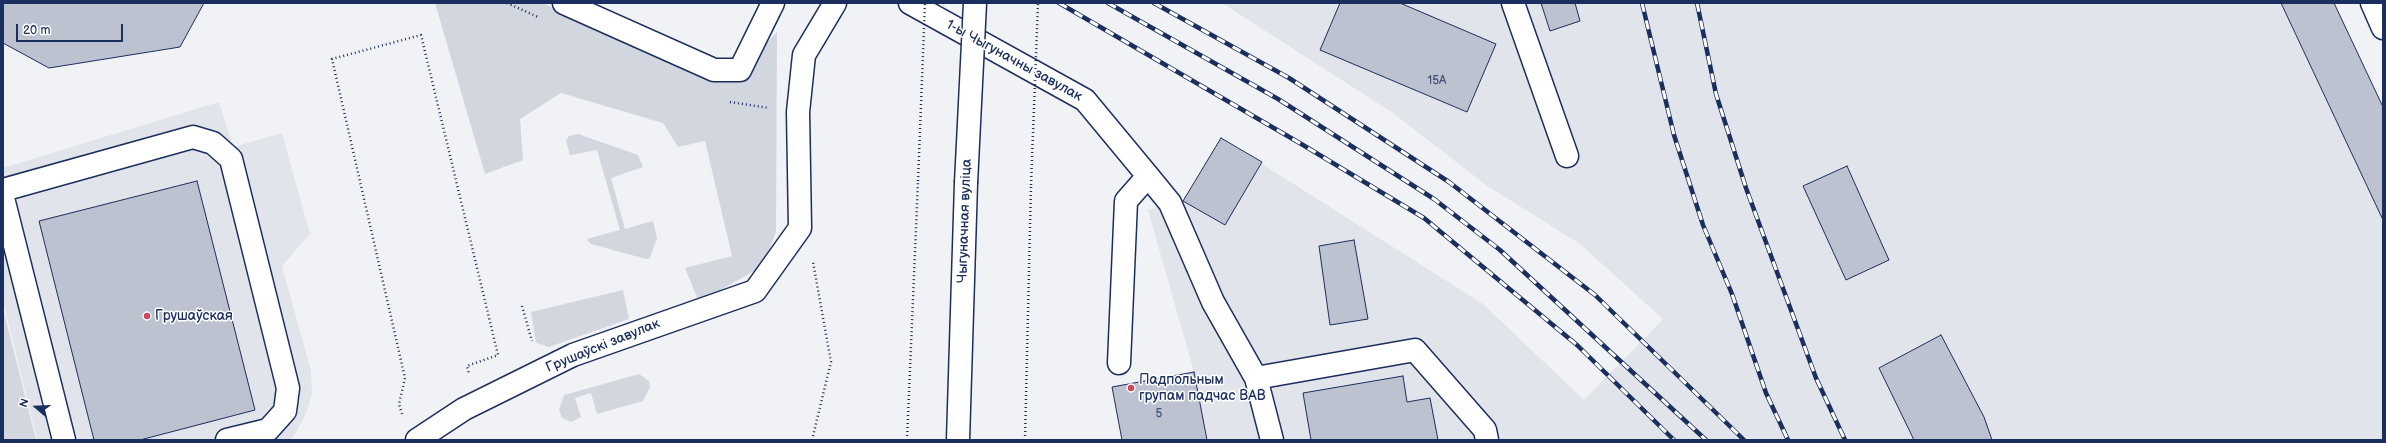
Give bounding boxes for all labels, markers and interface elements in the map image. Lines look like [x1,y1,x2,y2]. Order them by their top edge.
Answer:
scale bar [18,16,125,42]
street label: 1-ы Чыгуначны завулак [943,16,1085,106]
text: 20 m [23,23,50,38]
house number: 15А [1428,74,1446,88]
street label: Чыгуначная вуліца [954,159,976,283]
place label: Грушаўская [155,308,233,324]
marker: Грушаўская [142,311,152,321]
street label: Грушаўскі завулак [543,315,663,377]
place label: Падпольным групам падчас ВАВ [1139,372,1266,404]
marker: Падпольным групам падчас ВАВ [1126,383,1136,393]
north arrow [16,387,56,427]
text: N [17,397,32,409]
house number: 5 [1156,407,1162,421]

